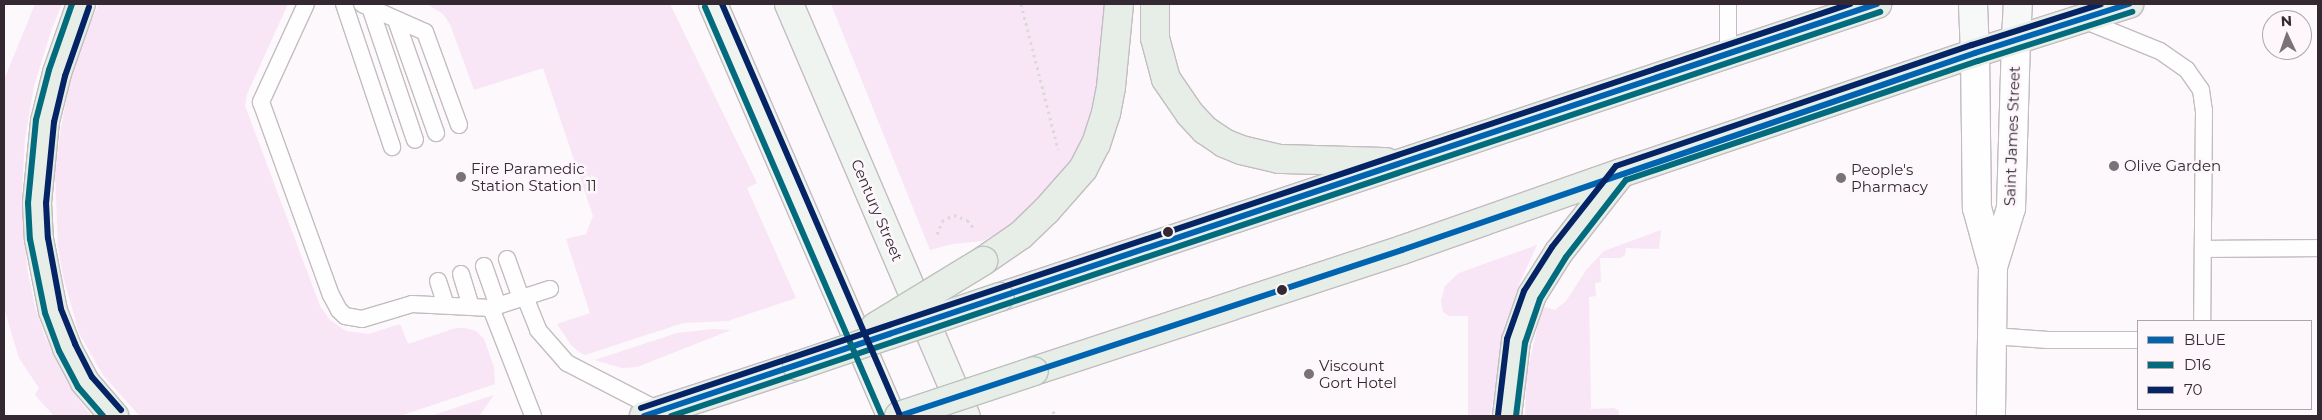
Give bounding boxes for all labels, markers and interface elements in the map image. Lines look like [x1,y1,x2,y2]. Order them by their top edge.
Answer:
north arrow [2262,10,2312,60]
text: N [2280,12,2292,30]
street label: Saint James Street [2001,66,2023,206]
street label: Century Street [847,156,907,264]
place label: Olive Garden [2124,157,2221,175]
place label: Fire Paramedic Station Station 11 [471,159,597,194]
place label: People's Pharmacy [1851,160,1928,195]
marker: Olive Garden [2108,160,2120,172]
marker: Fire Paramedic Station Station 11 [455,171,467,183]
marker: People's Pharmacy [1835,172,1847,184]
unlabelled marker [1163,227,1173,237]
unlabelled marker [1277,285,1287,295]
legend [2137,320,2312,410]
text: BLUE [2184,330,2226,349]
text: D16 [2184,355,2211,374]
place label: Viscount Gort Hotel [1319,356,1397,391]
marker: Viscount Gort Hotel [1303,368,1315,380]
text: 70 [2184,380,2202,399]

